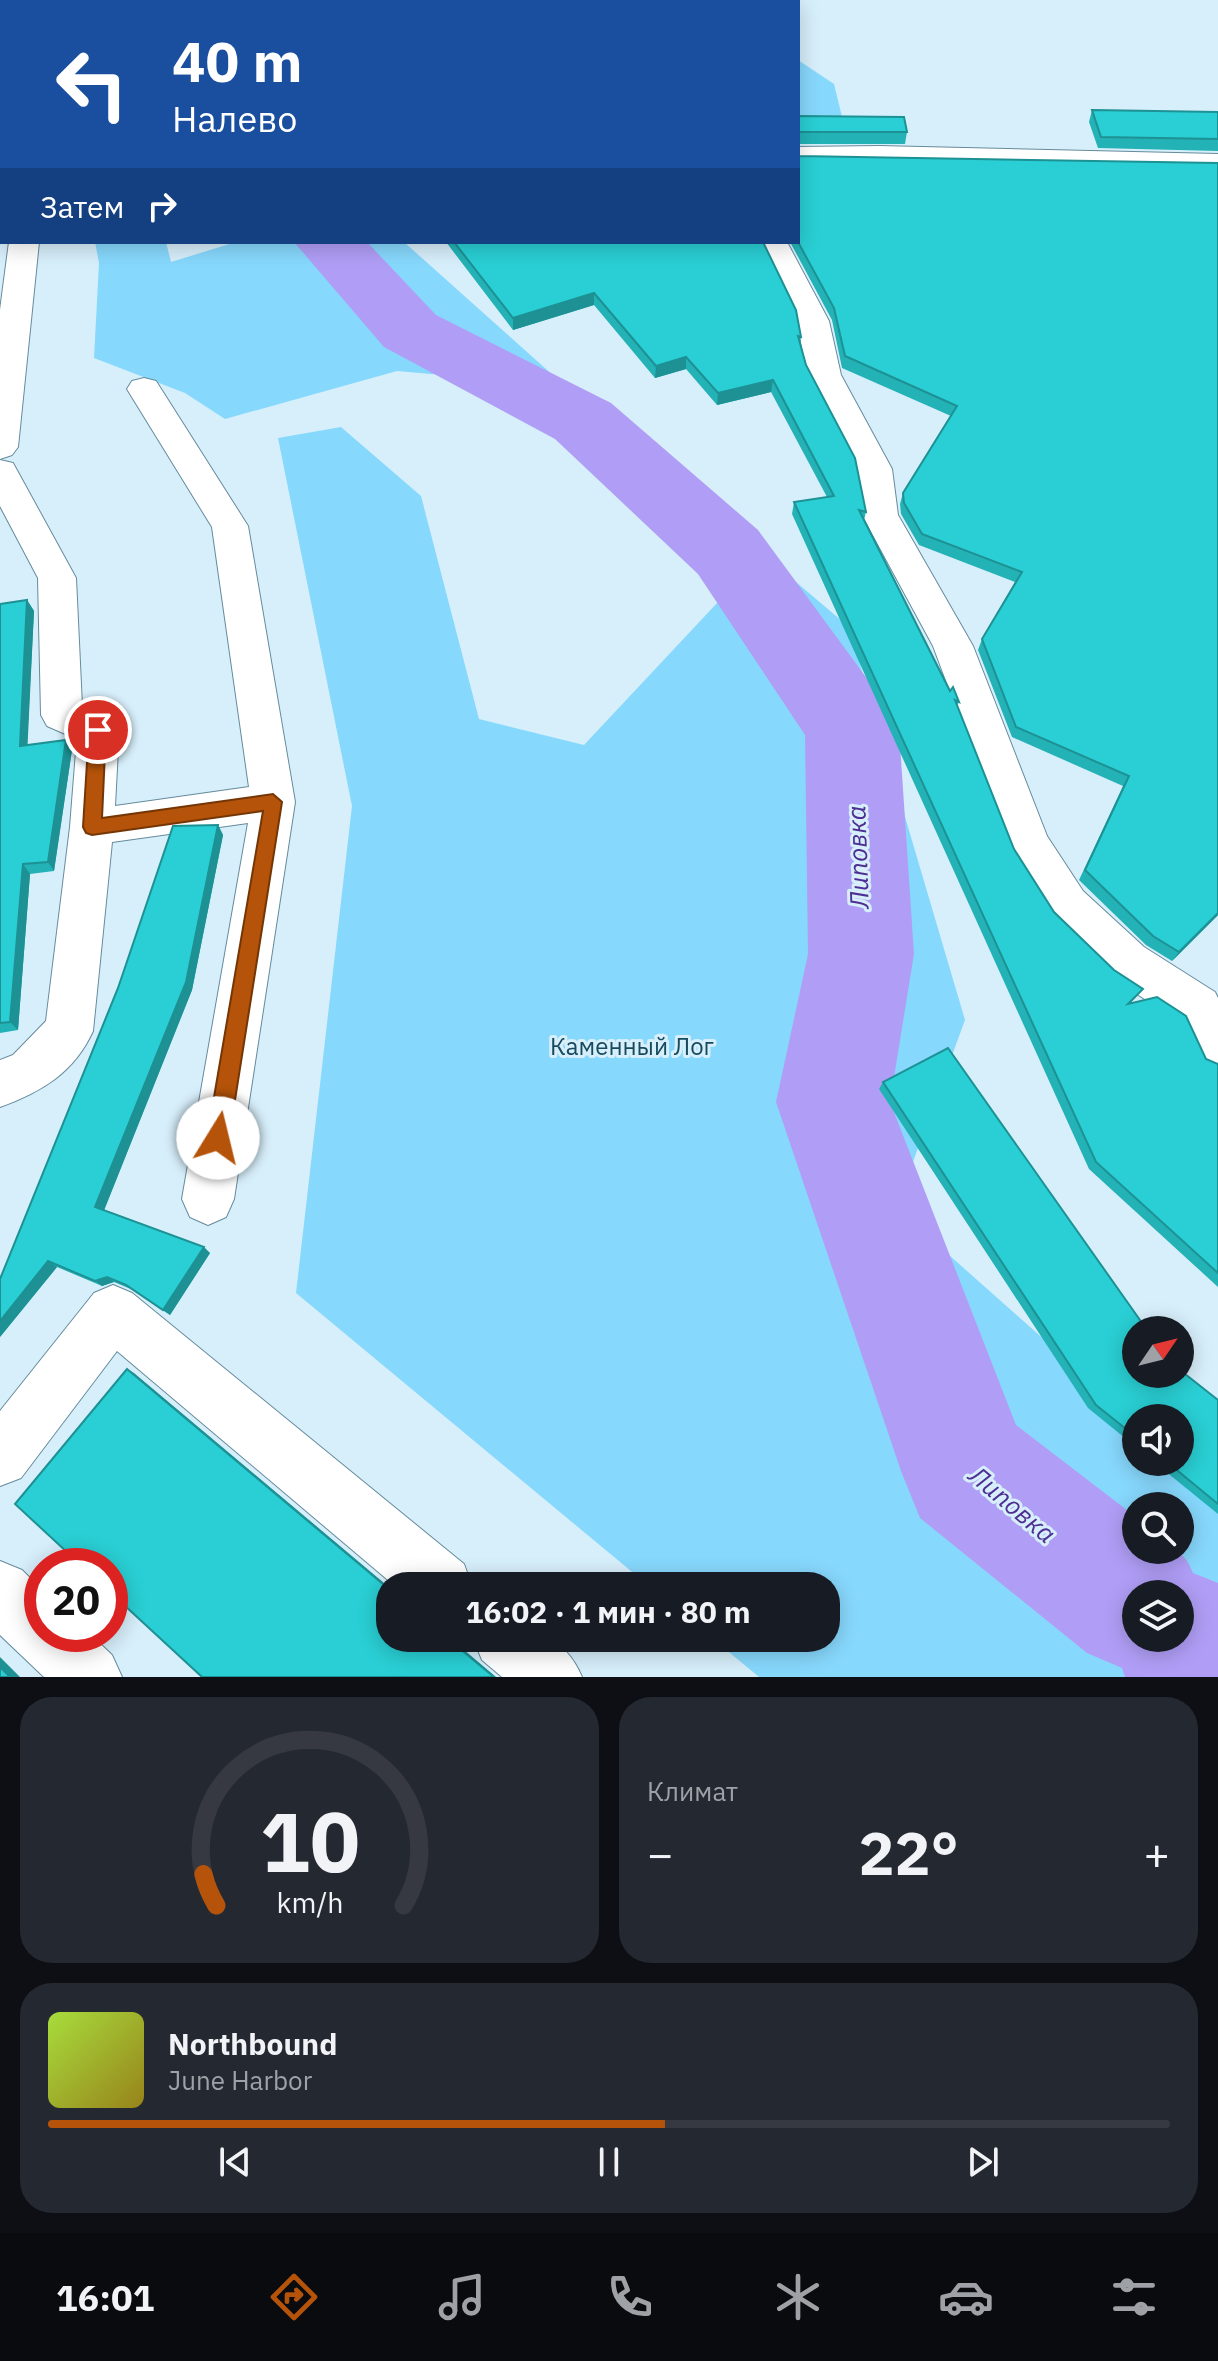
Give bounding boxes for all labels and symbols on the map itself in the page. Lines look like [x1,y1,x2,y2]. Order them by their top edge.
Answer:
pin [64,696,132,764]
water label: Липовка [838,805,876,911]
park label: Каменный Лог [550,1030,714,1062]
position arrow [176,1096,260,1180]
north arrow [1122,1316,1194,1388]
water label: Липовка [961,1457,1063,1550]
speed limit sign: 20 [24,1548,128,1652]

